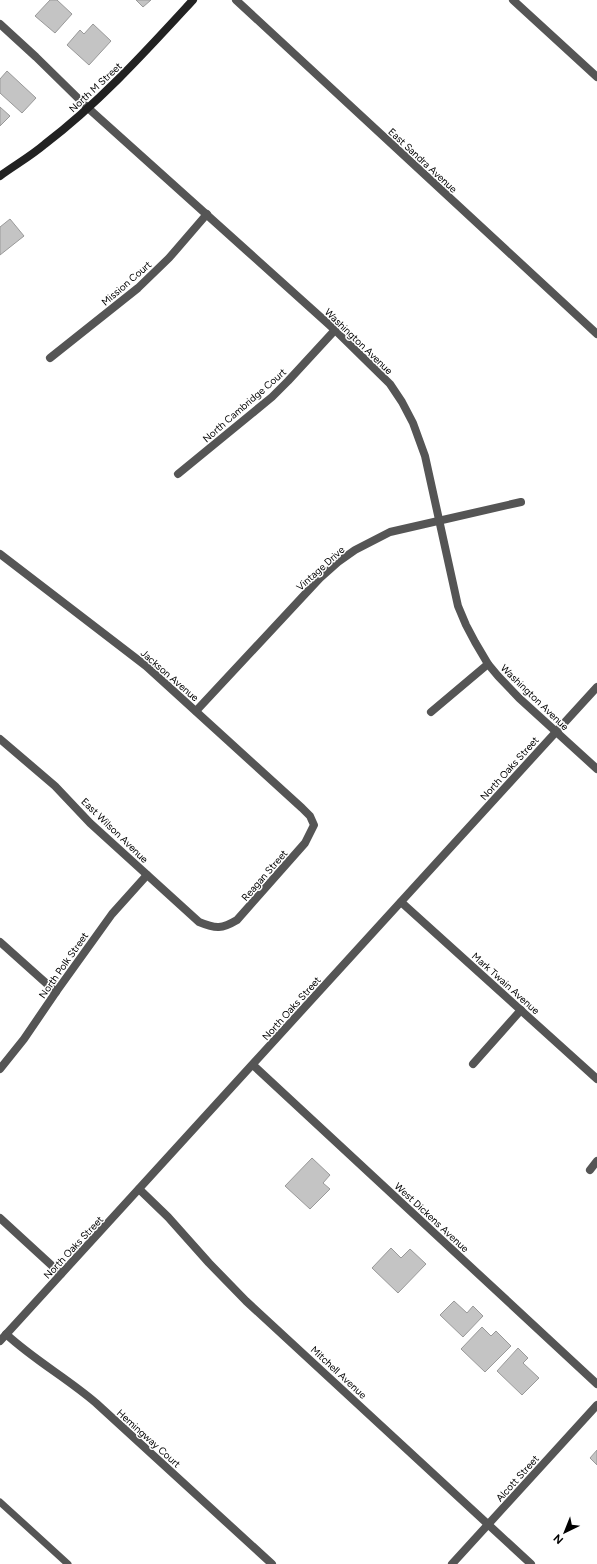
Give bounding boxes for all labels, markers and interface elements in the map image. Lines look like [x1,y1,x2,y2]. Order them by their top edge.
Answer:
street label: North M Street [66,59,125,115]
street label: East Sandra Avenue [386,125,460,196]
street label: Mission Court [99,258,154,309]
street label: Washington Avenue [322,306,396,378]
street label: North Cambridge Court [200,365,289,445]
street label: Vintage Drive [293,543,348,593]
street label: Jackson Avenue [138,647,202,705]
street label: Washington Avenue [498,662,572,734]
street label: North Oaks Street [477,734,542,803]
street label: East Wilson Avenue [78,795,151,866]
street label: Reagan Street [239,847,290,904]
street label: North Polk Street [36,930,91,1001]
street label: Mark Twain Avenue [469,950,543,1018]
street label: North Oaks Street [259,974,324,1043]
street label: West Dickens Avenue [392,1180,472,1256]
street label: North Oaks Street [41,1213,106,1282]
street label: Mitchell Avenue [308,1343,370,1402]
street label: Hemingway Court [114,1406,183,1471]
street label: Alcott Street [493,1452,542,1504]
north arrow [545,1512,585,1552]
text: N [551,1531,566,1547]

